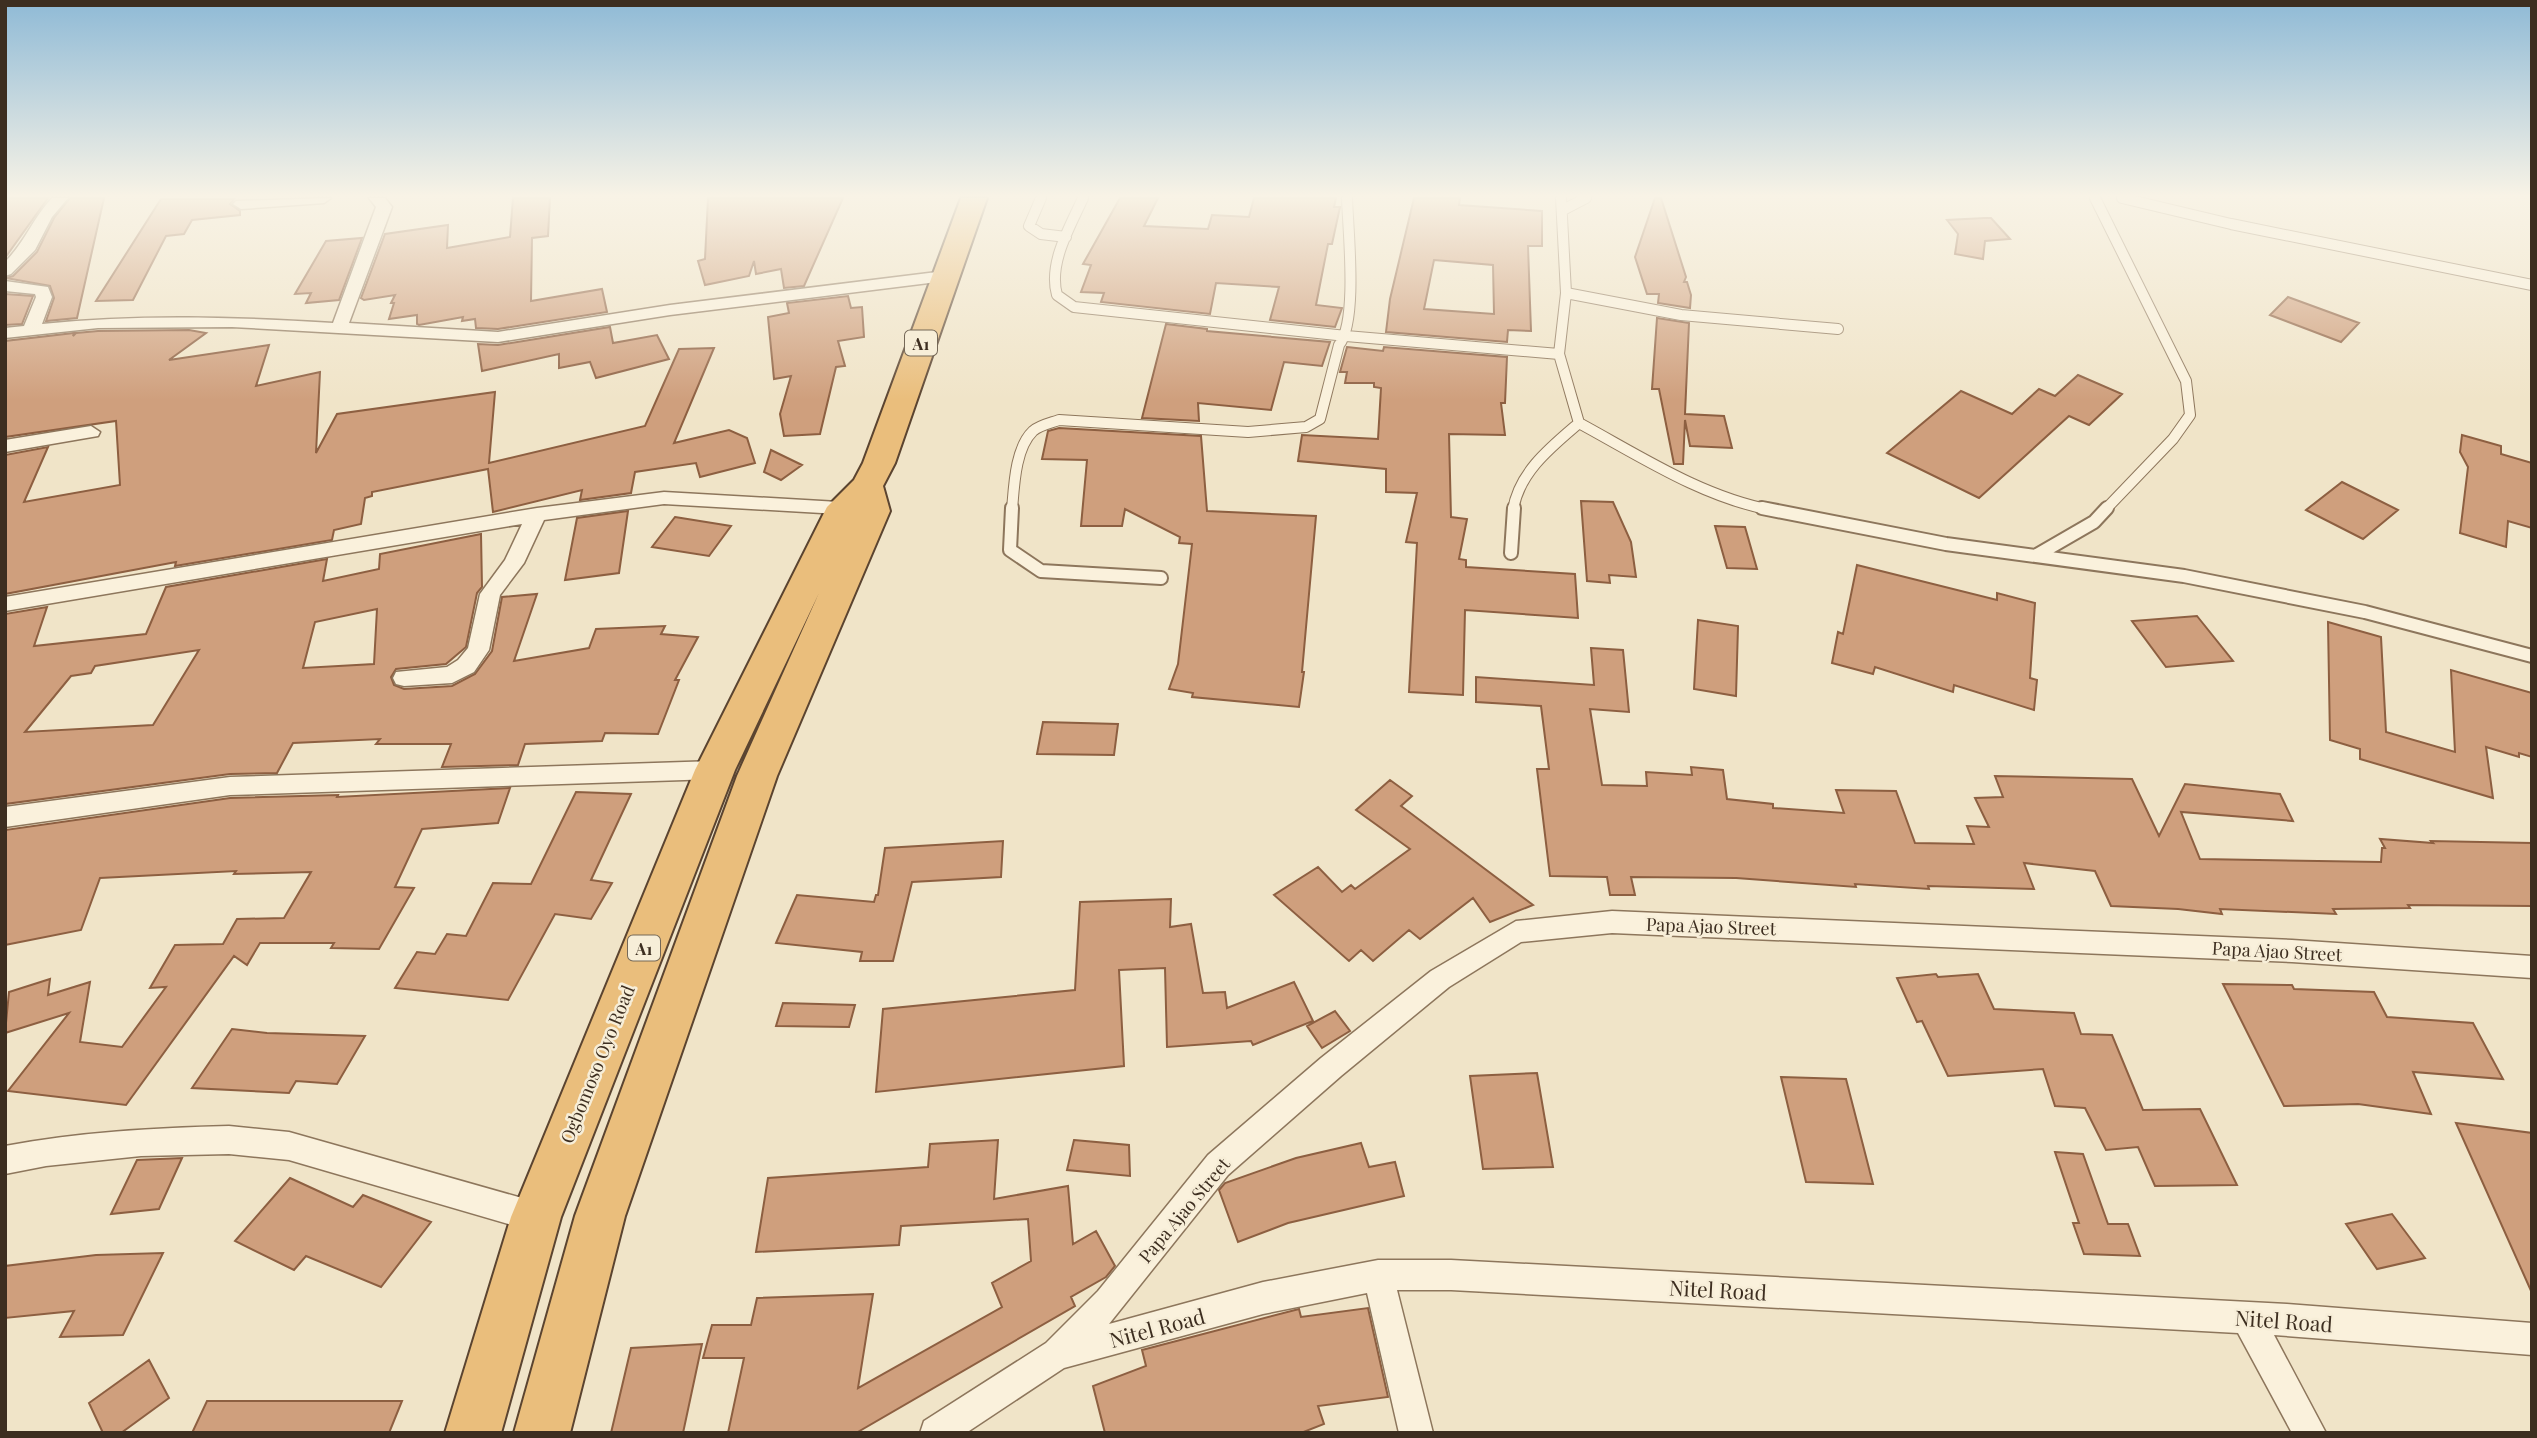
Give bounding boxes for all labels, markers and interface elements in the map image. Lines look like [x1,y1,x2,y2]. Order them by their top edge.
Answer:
road number: A1 [905,330,937,356]
street label: Papa Ajao Street [1646,912,1777,940]
road number: A1 [628,936,660,960]
street label: Papa Ajao Street [2211,936,2343,966]
street label: Ogbomoso Oyo Road [554,981,640,1147]
street label: Papa Ajao Street [1133,1152,1235,1268]
street label: Nitel Road [1668,1272,1768,1306]
street label: Nitel Road [1106,1301,1208,1353]
street label: Nitel Road [2234,1303,2334,1337]

